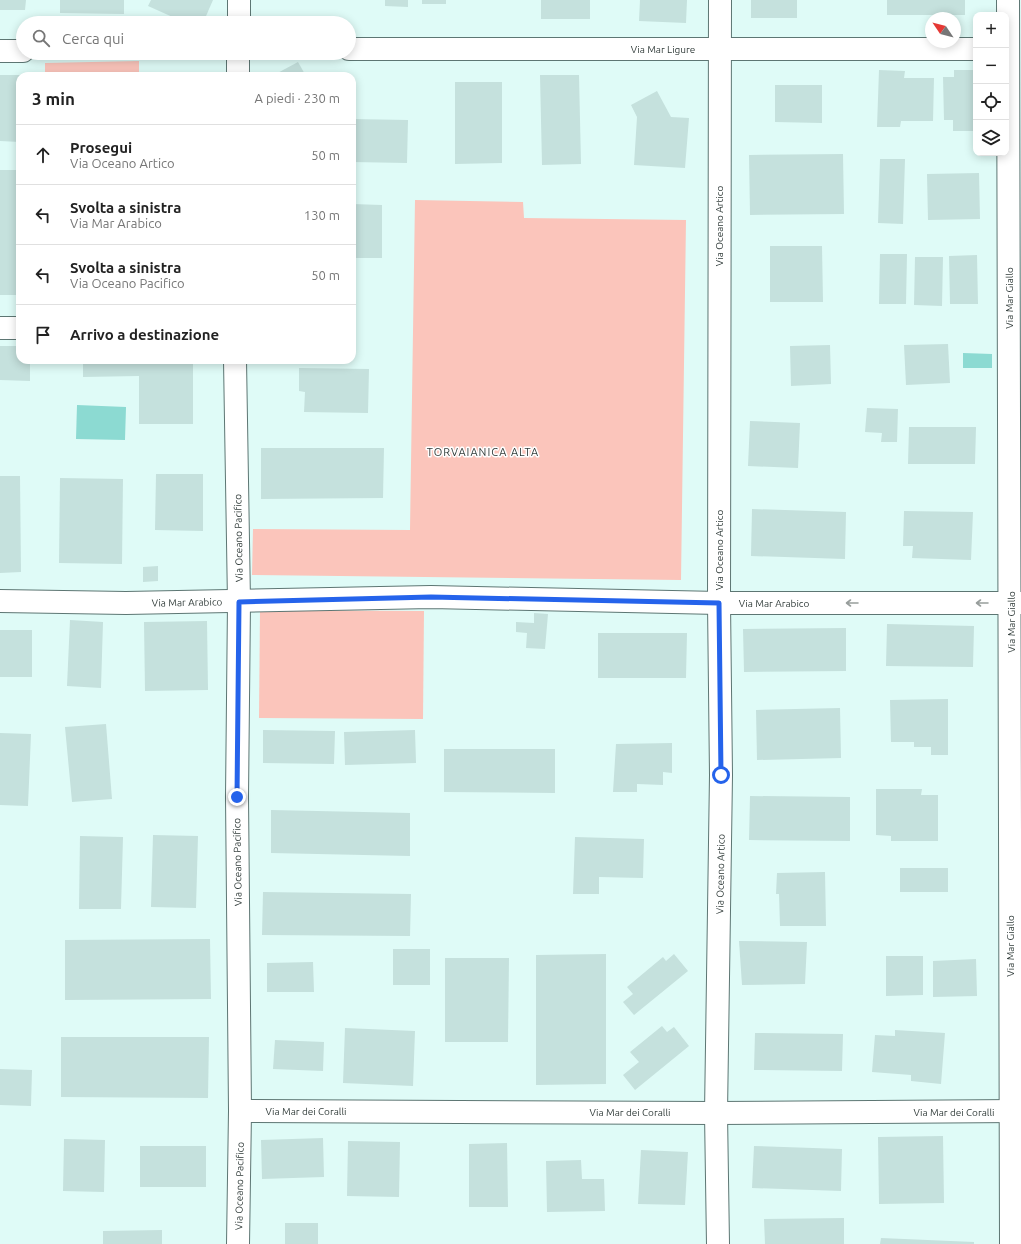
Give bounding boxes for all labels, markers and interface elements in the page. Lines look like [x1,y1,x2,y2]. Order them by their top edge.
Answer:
north arrow [925,12,961,48]
map controls [973,12,1009,156]
button: + [973,12,1009,48]
search box [16,16,356,60]
icon: search [30,27,52,49]
text: Cerca qui [62,30,124,47]
street label: Via Mar Ligure [631,44,695,55]
button: − [973,48,1009,84]
button: locate [973,84,1009,120]
text: 3 min [32,89,75,108]
text: A piedi · 230 m [255,91,340,105]
button: layers [973,120,1009,156]
text: Prosegui [70,139,132,156]
icon: ahead [32,144,54,166]
text: 50 m [311,148,340,162]
text: Via Oceano Artico [70,156,175,170]
street label: Via Oceano Artico [714,186,725,266]
text: Svolta a sinistra [70,199,181,216]
icon: left [32,204,54,226]
text: 130 m [304,208,340,222]
text: Via Mar Arabico [70,216,162,230]
text: Svolta a sinistra [70,259,181,276]
icon: left [32,264,54,286]
street label: Via Mar Giallo [1004,267,1015,329]
text: 50 m [311,268,340,282]
text: Via Oceano Pacifico [70,276,185,290]
icon: arrive [32,324,54,346]
text: Arrivo a destinazione [70,326,219,343]
district label: TORVAIANICA ALTA [427,446,539,458]
street label: Via Oceano Pacifico [232,494,245,582]
street label: Via Oceano Artico [714,510,725,590]
street label: Via Mar Giallo [1006,591,1017,653]
street label: Via Mar Arabico [152,596,223,609]
street label: Via Mar Arabico [739,598,809,609]
one-way arrow [846,599,859,607]
one-way arrow [976,599,989,607]
route start [712,766,730,784]
route end [228,788,246,806]
street label: Via Oceano Pacifico [231,818,244,906]
street label: Via Oceano Artico [714,834,727,914]
street label: Via Mar Giallo [1005,915,1016,977]
street label: Via Mar dei Coralli [265,1106,347,1117]
street label: Via Mar dei Coralli [589,1107,671,1118]
street label: Via Mar dei Coralli [913,1107,995,1118]
street label: Via Oceano Pacifico [233,1142,246,1230]

